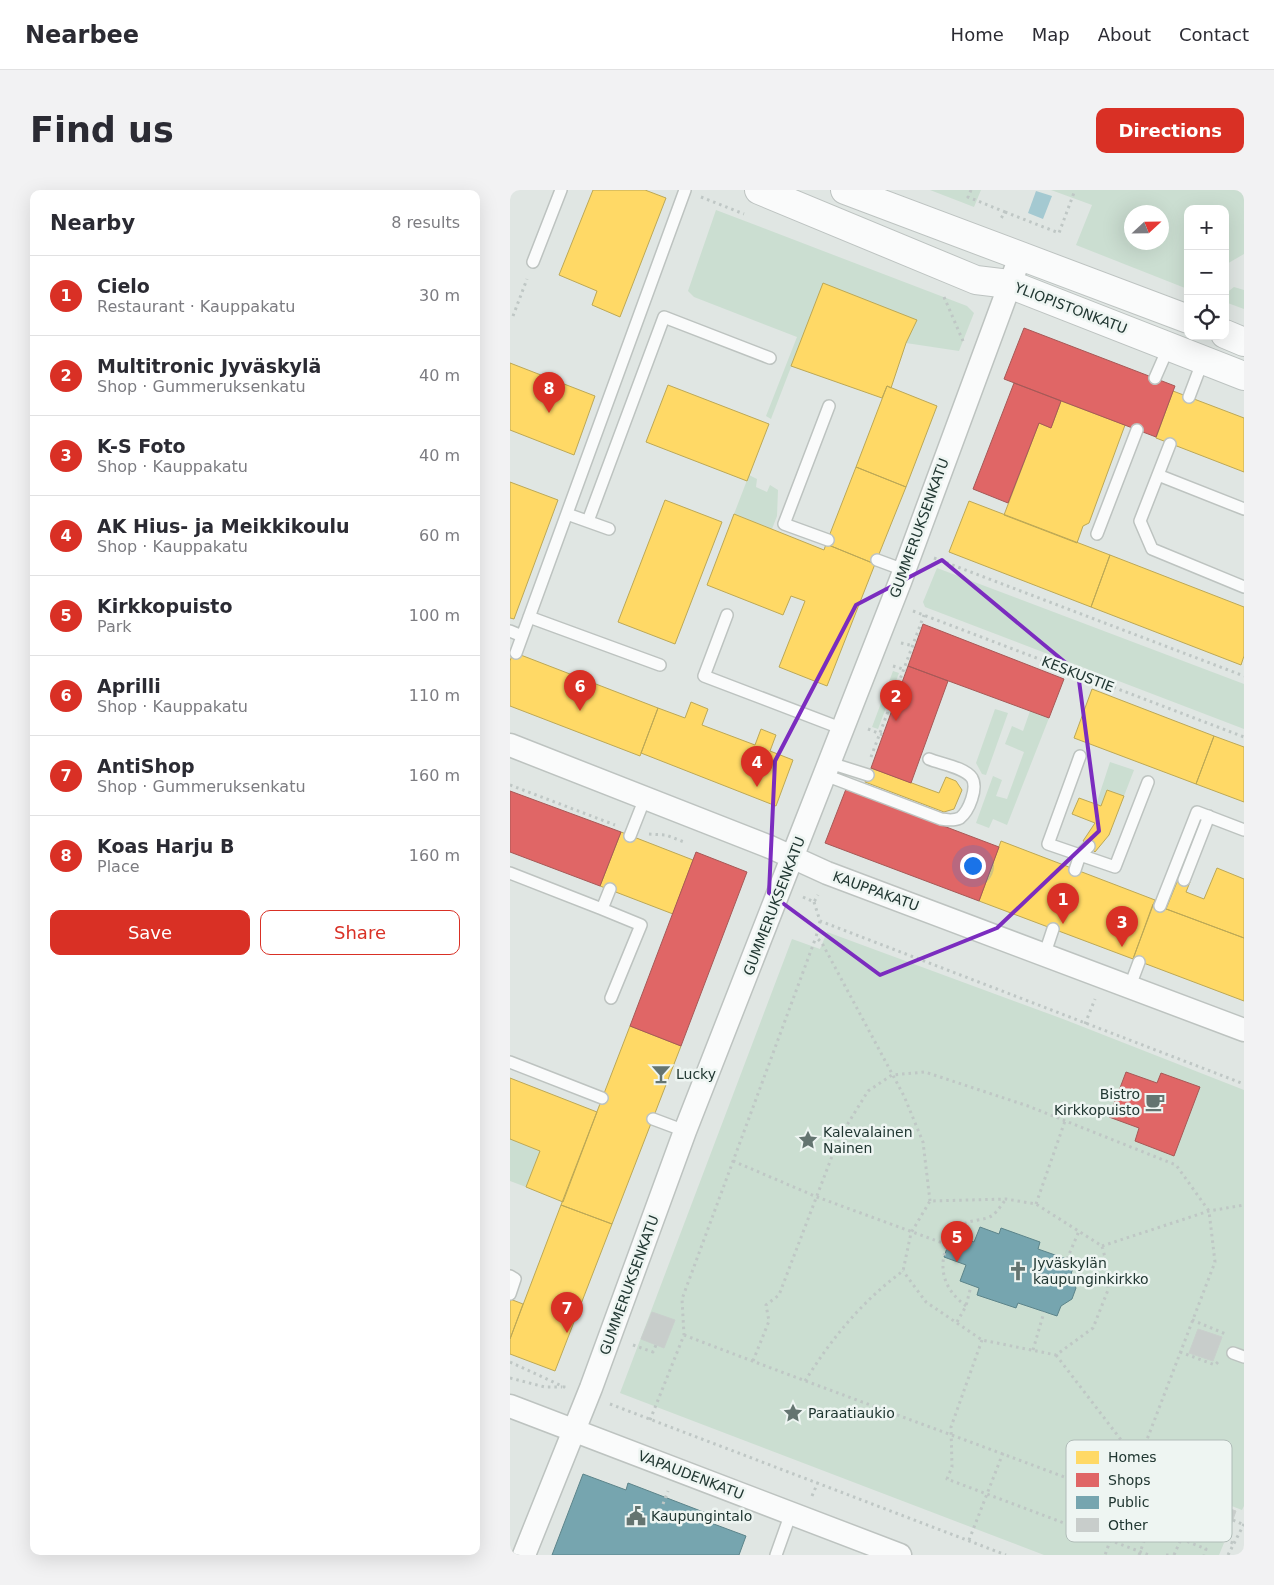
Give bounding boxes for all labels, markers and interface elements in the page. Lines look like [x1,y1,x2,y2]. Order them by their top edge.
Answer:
text: Nearbee [25,21,139,49]
text: Home [951,24,1004,45]
text: Map [1032,24,1070,45]
text: About [1098,24,1151,45]
text: Contact [1179,24,1249,45]
button: Directions [1096,108,1244,153]
text: Find us [30,110,174,150]
north arrow [1124,205,1169,250]
map controls [1184,205,1229,340]
button: + [1184,205,1229,250]
text: Nearby [50,211,135,235]
text: 8 results [391,213,460,232]
button: − [1184,250,1229,295]
text: Cielo [97,275,150,297]
street label: YLIOPISTONKATU [1012,279,1130,337]
text: 1 [60,286,72,305]
text: 30 m [419,286,460,305]
button: locate [1184,295,1229,340]
text: Restaurant · Kauppakatu [97,297,295,316]
text: Multitronic Jyväskylä [97,355,321,377]
text: 2 [60,366,72,385]
text: 40 m [419,366,460,385]
pin: 8 [533,372,565,413]
text: Shop · Gummeruksenkatu [97,377,306,396]
text: K-S Foto [97,435,186,457]
text: 3 [60,446,72,465]
text: 40 m [419,446,460,465]
street label: GUMMERUKSENKATU [886,456,952,600]
text: Shop · Kauppakatu [97,457,248,476]
text: AK Hius- ja Meikkikoulu [97,515,350,537]
text: 4 [60,526,72,545]
text: 60 m [419,526,460,545]
text: Shop · Kauppakatu [97,537,248,556]
text: Kirkkopuisto [97,595,233,617]
text: 5 [60,606,72,625]
text: 100 m [409,606,460,625]
text: Park [97,617,132,636]
street label: KESKUSTIE [1039,653,1117,695]
pin: 6 [564,670,596,711]
text: Aprilli [97,675,161,697]
pin: 2 [880,680,912,721]
text: 6 [60,686,72,705]
text: 110 m [409,686,460,705]
text: Shop · Kauppakatu [97,697,248,716]
pin: 4 [741,746,773,787]
text: AntiShop [97,755,195,777]
text: 7 [60,766,72,785]
text: 160 m [409,766,460,785]
text: Shop · Gummeruksenkatu [97,777,306,796]
street label: GUMMERUKSENKATU [740,834,808,978]
text: Koas Harju B [97,835,234,857]
text: 8 [60,846,72,865]
text: 160 m [409,846,460,865]
your location [960,853,986,879]
text: Place [97,857,140,876]
street label: KAUPPAKATU [831,868,921,914]
pin: 1 [1047,883,1079,924]
pin: 3 [1106,906,1138,947]
button: Save [50,910,250,955]
button: Share [260,910,460,955]
bar icon: Lucky [650,1063,672,1085]
place label: Lucky [676,1066,716,1082]
place label: Bistro Kirkkopuisto [1054,1086,1140,1118]
cafe icon: Bistro Kirkkopuisto [1144,1091,1166,1113]
place label: Kalevalainen Nainen [823,1124,913,1156]
place icon: Kalevalainen Nainen [797,1129,819,1151]
street label: GUMMERUKSENKATU [596,1213,662,1357]
pin: 5 [941,1221,973,1262]
place label: Jyväskylän kaupunginkirkko [1032,1255,1149,1287]
church icon: Jyväskylän kaupunginkirkko [1007,1260,1029,1282]
pin: 7 [551,1292,583,1333]
place icon: Paraatiaukio [782,1402,804,1424]
place label: Paraatiaukio [808,1405,895,1421]
legend [1066,1440,1232,1542]
street label: VAPAUDENKATU [636,1447,746,1503]
text: Homes [1108,1449,1157,1465]
text: Shops [1108,1472,1151,1488]
text: Public [1108,1494,1149,1510]
public building icon: Kaupungintalo [625,1505,647,1527]
place label: Kaupungintalo [651,1508,752,1524]
text: Other [1108,1517,1148,1533]

